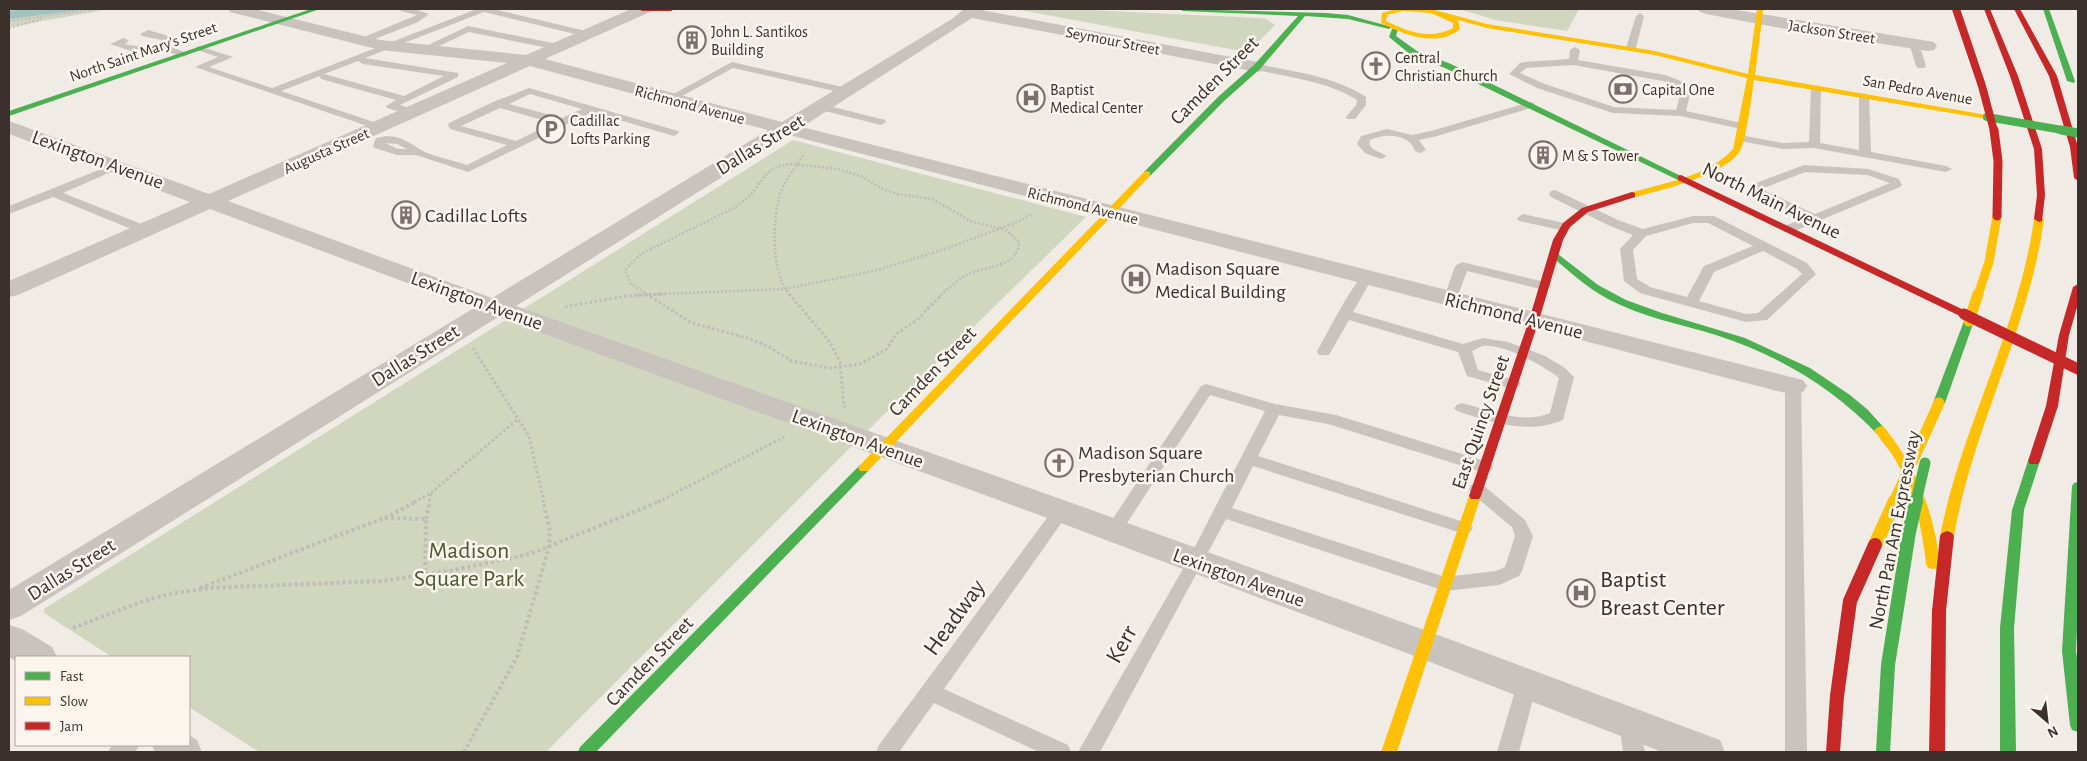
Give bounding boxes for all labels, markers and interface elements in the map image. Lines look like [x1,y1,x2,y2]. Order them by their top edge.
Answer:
street label: Jackson Street [1787,17,1876,47]
street label: North Saint Mary's Street [68,19,219,86]
place label: John L. Santikos Building [711,24,808,58]
street label: Seymour Street [1064,24,1161,59]
building icon: John L. Santikos Building [677,25,707,55]
street label: Camden Street [1167,32,1263,129]
place label: Central Christian Church [1395,50,1498,84]
church icon: Central Christian Church [1361,51,1391,81]
street label: San Pedro Avenue [1862,72,1974,107]
bank icon: Capital One [1608,74,1638,104]
place label: Baptist Medical Center [1050,82,1144,116]
place label: Capital One [1642,82,1715,98]
street label: Richmond Avenue [633,83,747,127]
hospital icon: Baptist Medical Center [1016,83,1046,113]
street label: Dallas Street [713,110,809,179]
place label: Cadillac Lofts Parking [570,113,650,147]
parking icon: Cadillac Lofts Parking [536,114,566,144]
street label: Augusta Street [281,125,372,177]
street label: Lexington Avenue [29,127,166,193]
building icon: M & S Tower [1528,140,1558,170]
place label: M & S Tower [1562,148,1640,164]
street label: North Main Avenue [1699,159,1844,243]
street label: Richmond Avenue [1026,184,1140,227]
building icon: Cadillac Lofts [391,200,421,230]
place label: Cadillac Lofts [425,206,527,226]
place label: Madison Square Medical Building [1155,259,1286,302]
hospital icon: Madison Square Medical Building [1121,264,1151,294]
street label: Lexington Avenue [408,268,545,334]
street label: Richmond Avenue [1443,289,1585,343]
street label: Dallas Street [368,321,463,391]
street label: Camden Street [885,323,981,420]
street label: East Quincy Street [1449,352,1513,492]
street label: Lexington Avenue [789,406,926,472]
street label: North Pan Am Expressway [1866,429,1924,631]
place label: Madison Square Presbyterian Church [1078,443,1234,486]
church icon: Madison Square Presbyterian Church [1044,448,1074,478]
street label: Dallas Street [24,535,119,605]
park label: Madison Square Park [414,539,524,591]
street label: Lexington Avenue [1170,545,1307,611]
place label: Baptist Breast Center [1600,568,1725,620]
street label: Headway [919,575,990,660]
hospital icon: Baptist Breast Center [1566,578,1596,608]
street label: Camden Street [602,613,698,710]
street label: Kerr [1102,621,1142,667]
legend [15,656,190,746]
text: Fast [60,669,84,684]
text: Slow [60,694,88,709]
north arrow [2022,696,2072,746]
text: Jam [60,719,83,734]
text: N [2045,723,2060,740]

